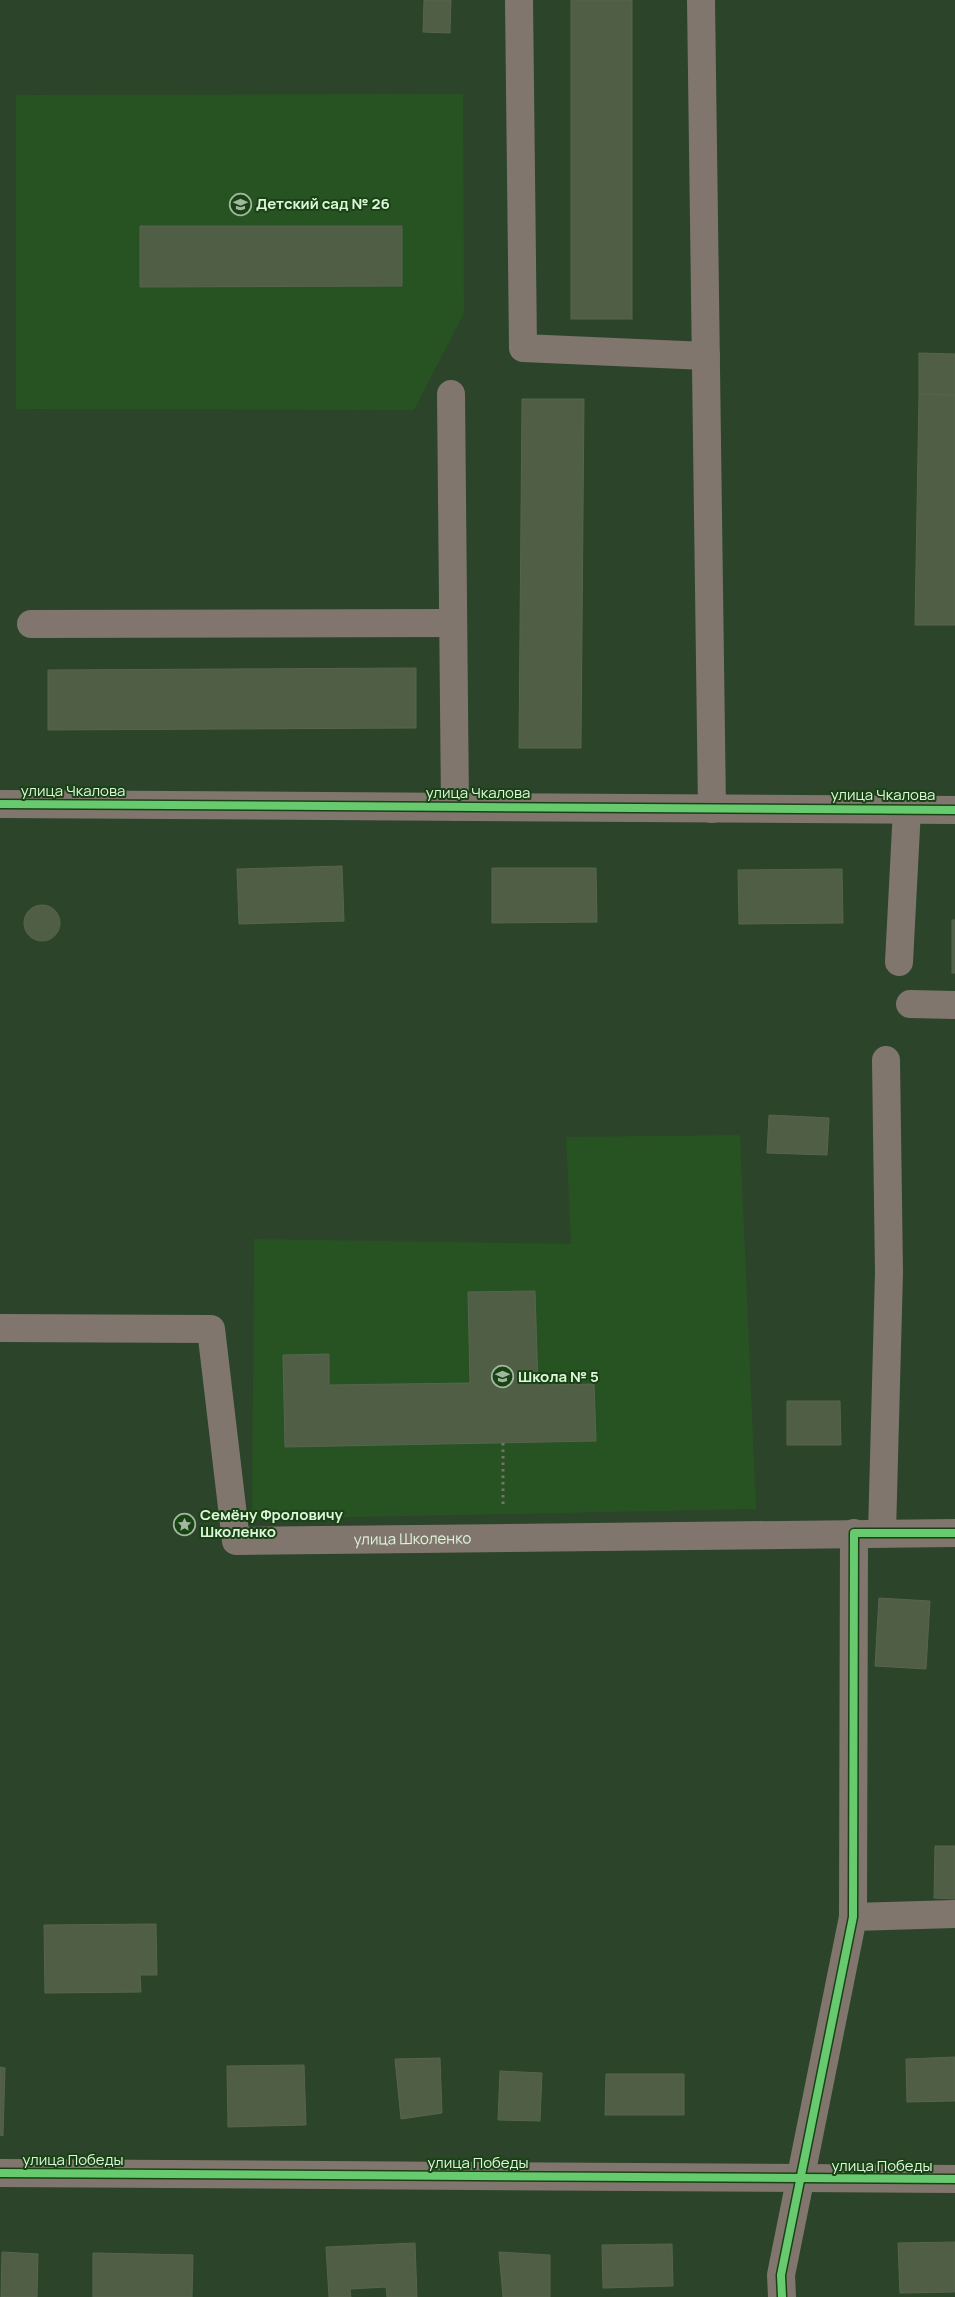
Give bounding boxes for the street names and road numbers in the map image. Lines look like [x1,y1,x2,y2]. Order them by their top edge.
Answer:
street label: улица Чкалова [21,780,125,801]
street label: улица Чкалова [426,782,530,803]
street label: улица Чкалова [831,784,935,805]
street label: улица Школенко [354,1527,472,1550]
street label: улица Победы [22,2149,124,2170]
street label: улица Победы [427,2152,529,2173]
street label: улица Победы [831,2155,933,2176]

